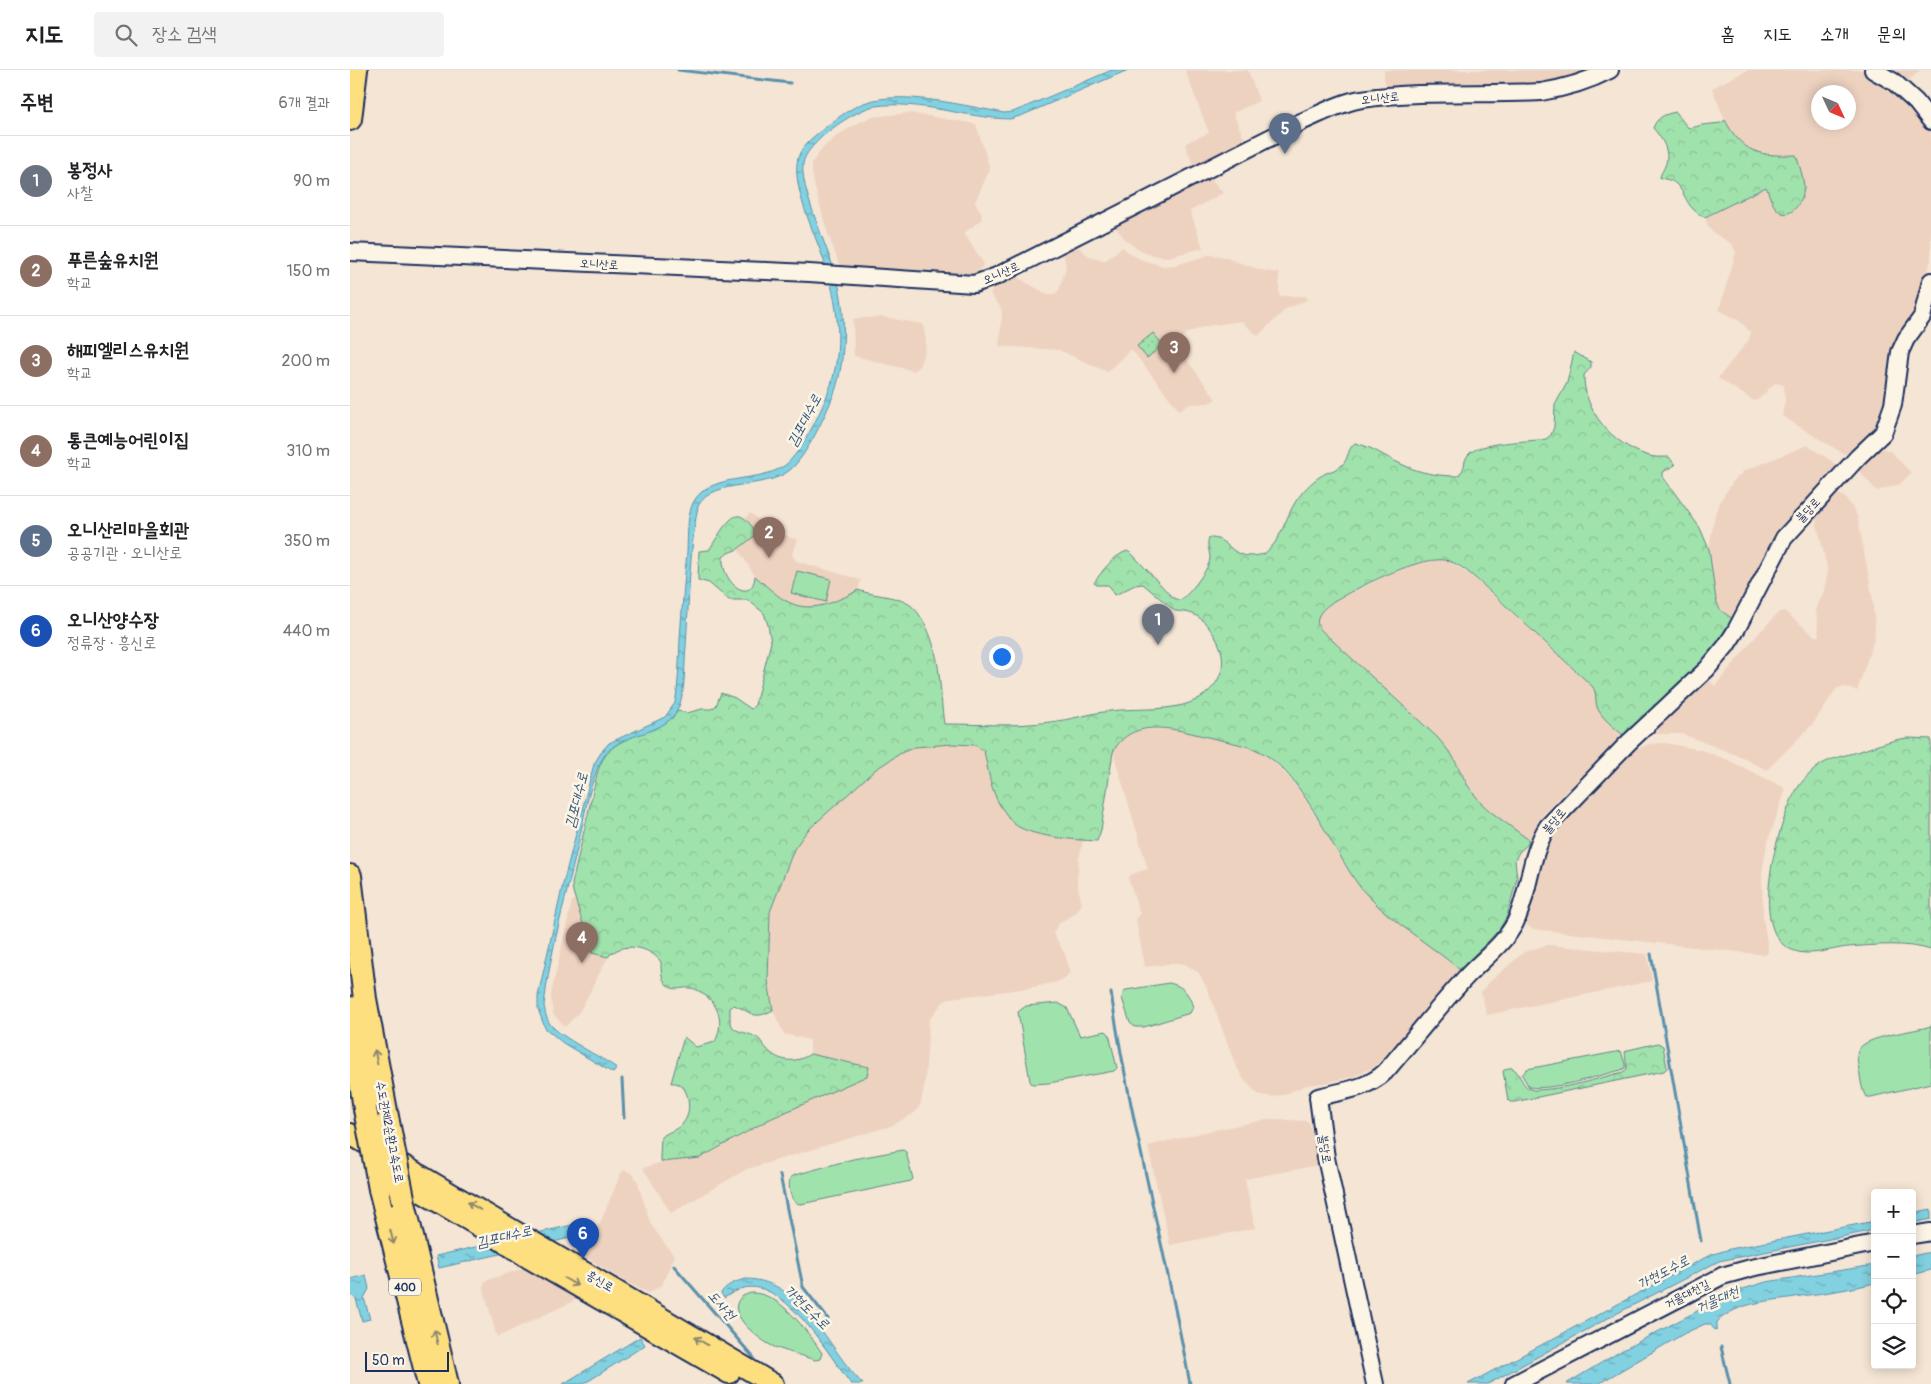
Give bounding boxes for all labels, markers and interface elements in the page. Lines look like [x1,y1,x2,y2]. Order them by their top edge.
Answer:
search box [94,12,444,57]
text: 지도 [25,20,64,49]
icon: search [112,21,140,49]
text: 장소 검색 [152,22,217,46]
text: 홈 [1721,23,1735,46]
text: 지도 [1763,23,1792,46]
text: 소개 [1820,23,1849,46]
text: 문의 [1877,23,1906,46]
north arrow [1811,85,1856,130]
text: 주변 [20,89,54,116]
street label: 오니산로 [1360,89,1400,108]
text: 6개 결과 [279,93,330,113]
pin: 5 [1269,113,1301,154]
text: 봉정사 [67,158,113,182]
text: 1 [33,171,39,191]
text: 90 m [293,171,330,191]
text: 사찰 [67,183,93,203]
text: 푸른숲유치원 [67,248,159,272]
street label: 오니산로 [579,256,619,273]
street label: 오니산로 [981,259,1022,288]
text: 2 [32,261,40,281]
text: 150 m [286,261,330,281]
text: 학교 [67,273,93,293]
pin: 3 [1158,332,1190,373]
text: 해피엘리스유치원 [67,338,189,362]
text: 3 [32,351,40,371]
text: 200 m [282,351,330,371]
text: 학교 [67,363,93,383]
water label: 김포대수로 [784,391,825,449]
text: 통큰예능어린이집 [67,428,189,452]
text: 4 [31,441,41,461]
text: 310 m [286,441,330,461]
text: 학교 [67,453,93,473]
street label: 불당로 [1793,495,1824,526]
pin: 2 [753,517,785,558]
text: 오니산리마을회관 [67,518,189,542]
text: 5 [32,531,40,551]
text: 350 m [284,531,330,551]
text: 공공기관 · 오니산로 [67,543,182,563]
pin: 1 [1142,604,1174,645]
text: 오니산양수장 [67,608,159,632]
text: 6 [31,621,41,641]
text: 440 m [283,621,330,641]
text: 정류장 · 흥신로 [67,633,156,653]
your location [989,644,1015,670]
water label: 김포대수로 [561,771,592,830]
street label: 불당로 [1539,805,1569,837]
pin: 4 [566,922,598,963]
one-way arrow [371,1049,380,1065]
street label: 수도권제2순환고속도로 [372,1080,407,1184]
street label: 불당로 [1315,1134,1334,1165]
map controls [1871,1189,1916,1369]
button: + [1871,1189,1916,1234]
one-way arrow [468,1201,482,1211]
pin: 6 [567,1218,599,1259]
water label: 김포대수로 [475,1222,533,1251]
one-way arrow [388,1228,397,1244]
button: − [1871,1234,1916,1279]
water label: 가현도수로 [1634,1252,1692,1293]
street label: 흥신로 [583,1268,616,1295]
street label: 거물대천길 [1662,1277,1712,1312]
road number: 400 [389,1278,421,1296]
one-way arrow [564,1278,578,1288]
button: locate [1871,1279,1916,1324]
water label: 가현도수로 [780,1282,833,1333]
water label: 거물대천 [1693,1282,1743,1316]
water label: 도사천 [704,1287,740,1325]
button: layers [1871,1324,1916,1369]
one-way arrow [431,1329,440,1345]
one-way arrow [694,1336,709,1346]
scale bar [365,1349,449,1372]
text: 50 m [372,1352,405,1369]

